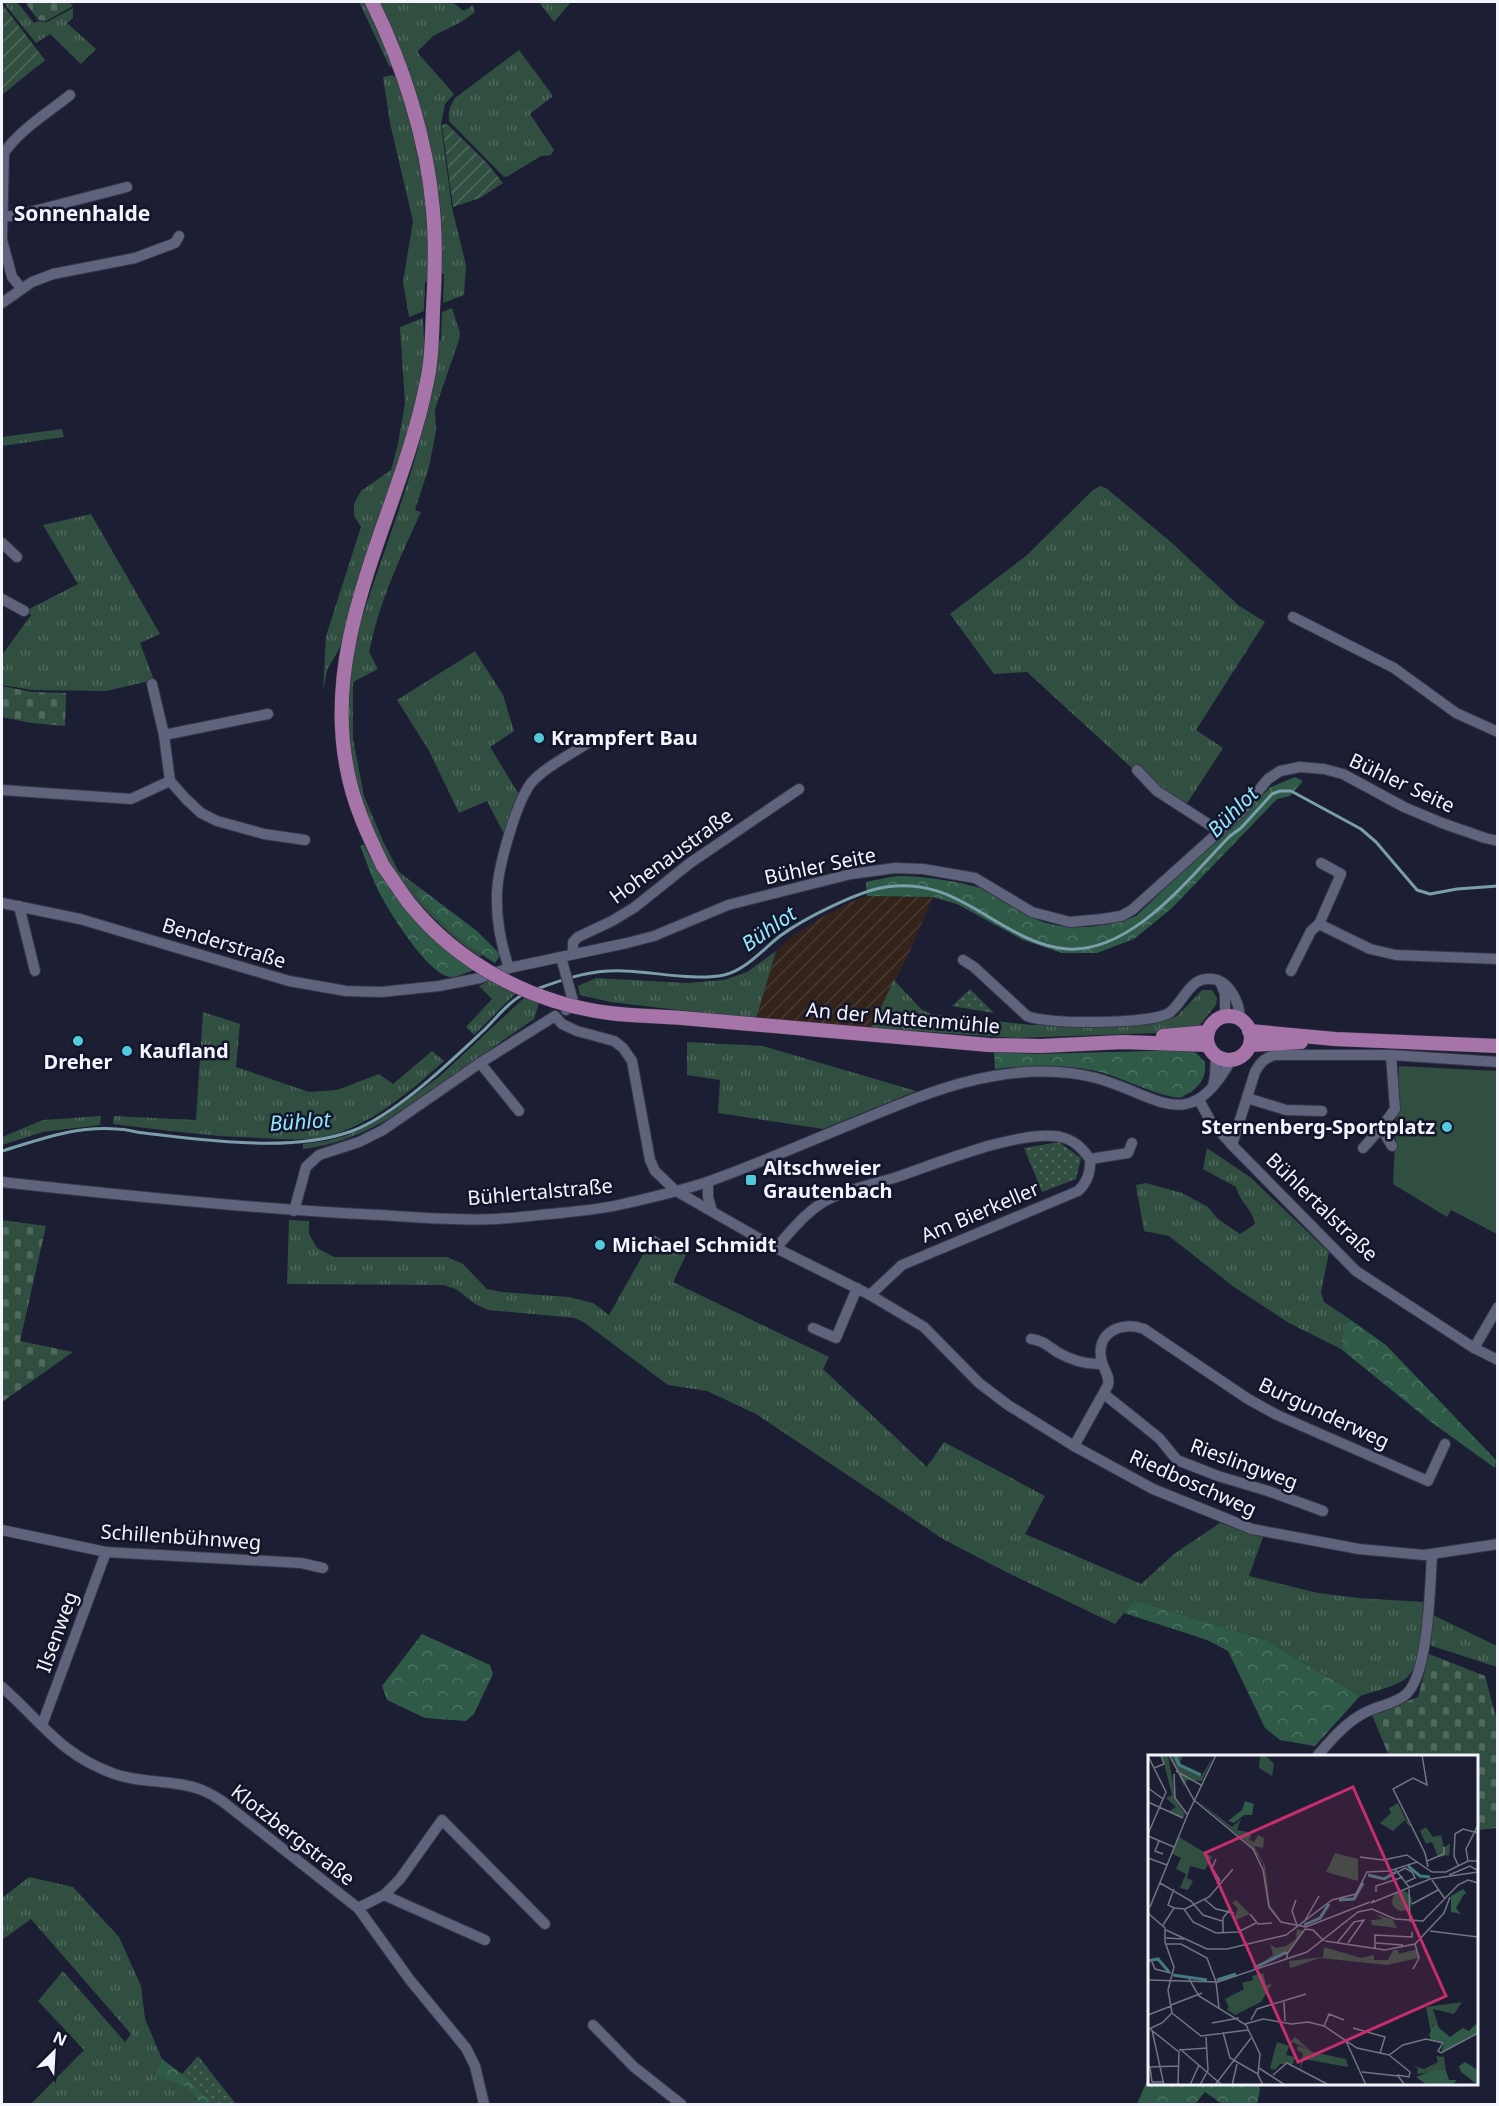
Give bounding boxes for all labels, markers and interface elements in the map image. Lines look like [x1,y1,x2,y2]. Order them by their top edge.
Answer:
district label: Sonnenhalde [14,199,150,227]
place label: Krampfert Bau [551,724,698,751]
marker: Krampfert Bau [532,731,546,745]
street label: Bühler Seite [1345,746,1459,819]
water label: Bühlot [1201,779,1265,843]
street label: Hohenaustraße [604,802,738,910]
street label: Bühler Seite [762,841,878,891]
water label: Bühlot [735,899,802,957]
street label: Benderstraße [159,911,289,974]
street label: An der Mattenmühle [805,996,1001,1039]
marker: Dreher [71,1034,85,1048]
place label: Kaufland [139,1037,229,1064]
marker: Kaufland [120,1044,134,1058]
place label: Dreher [44,1048,113,1075]
water label: Bühlot [268,1105,332,1137]
place label: Sternenberg-Sportplatz [1201,1113,1435,1140]
marker: Sternenberg-Sportplatz [1440,1120,1454,1134]
street label: Bühlertalstraße [1261,1146,1384,1267]
place label: Altschweier Grautenbach [763,1154,893,1204]
street label: Bühlertalstraße [466,1172,614,1211]
marker: Altschweier Grautenbach [744,1173,758,1187]
street label: Am Bierkeller [916,1174,1043,1249]
place label: Michael Schmidt [612,1231,777,1258]
marker: Michael Schmidt [593,1238,607,1252]
street label: Burgunderweg [1254,1370,1394,1455]
street label: Rieslingweg [1187,1432,1302,1495]
street label: Riedboschweg [1125,1442,1261,1523]
street label: Schillenbühnweg [100,1517,262,1556]
street label: Ilsenweg [29,1588,84,1676]
inset map [1148,1755,1478,2085]
street label: Klotzbergstraße [226,1778,361,1891]
north arrow [24,2022,84,2082]
text: N [50,2026,71,2051]

